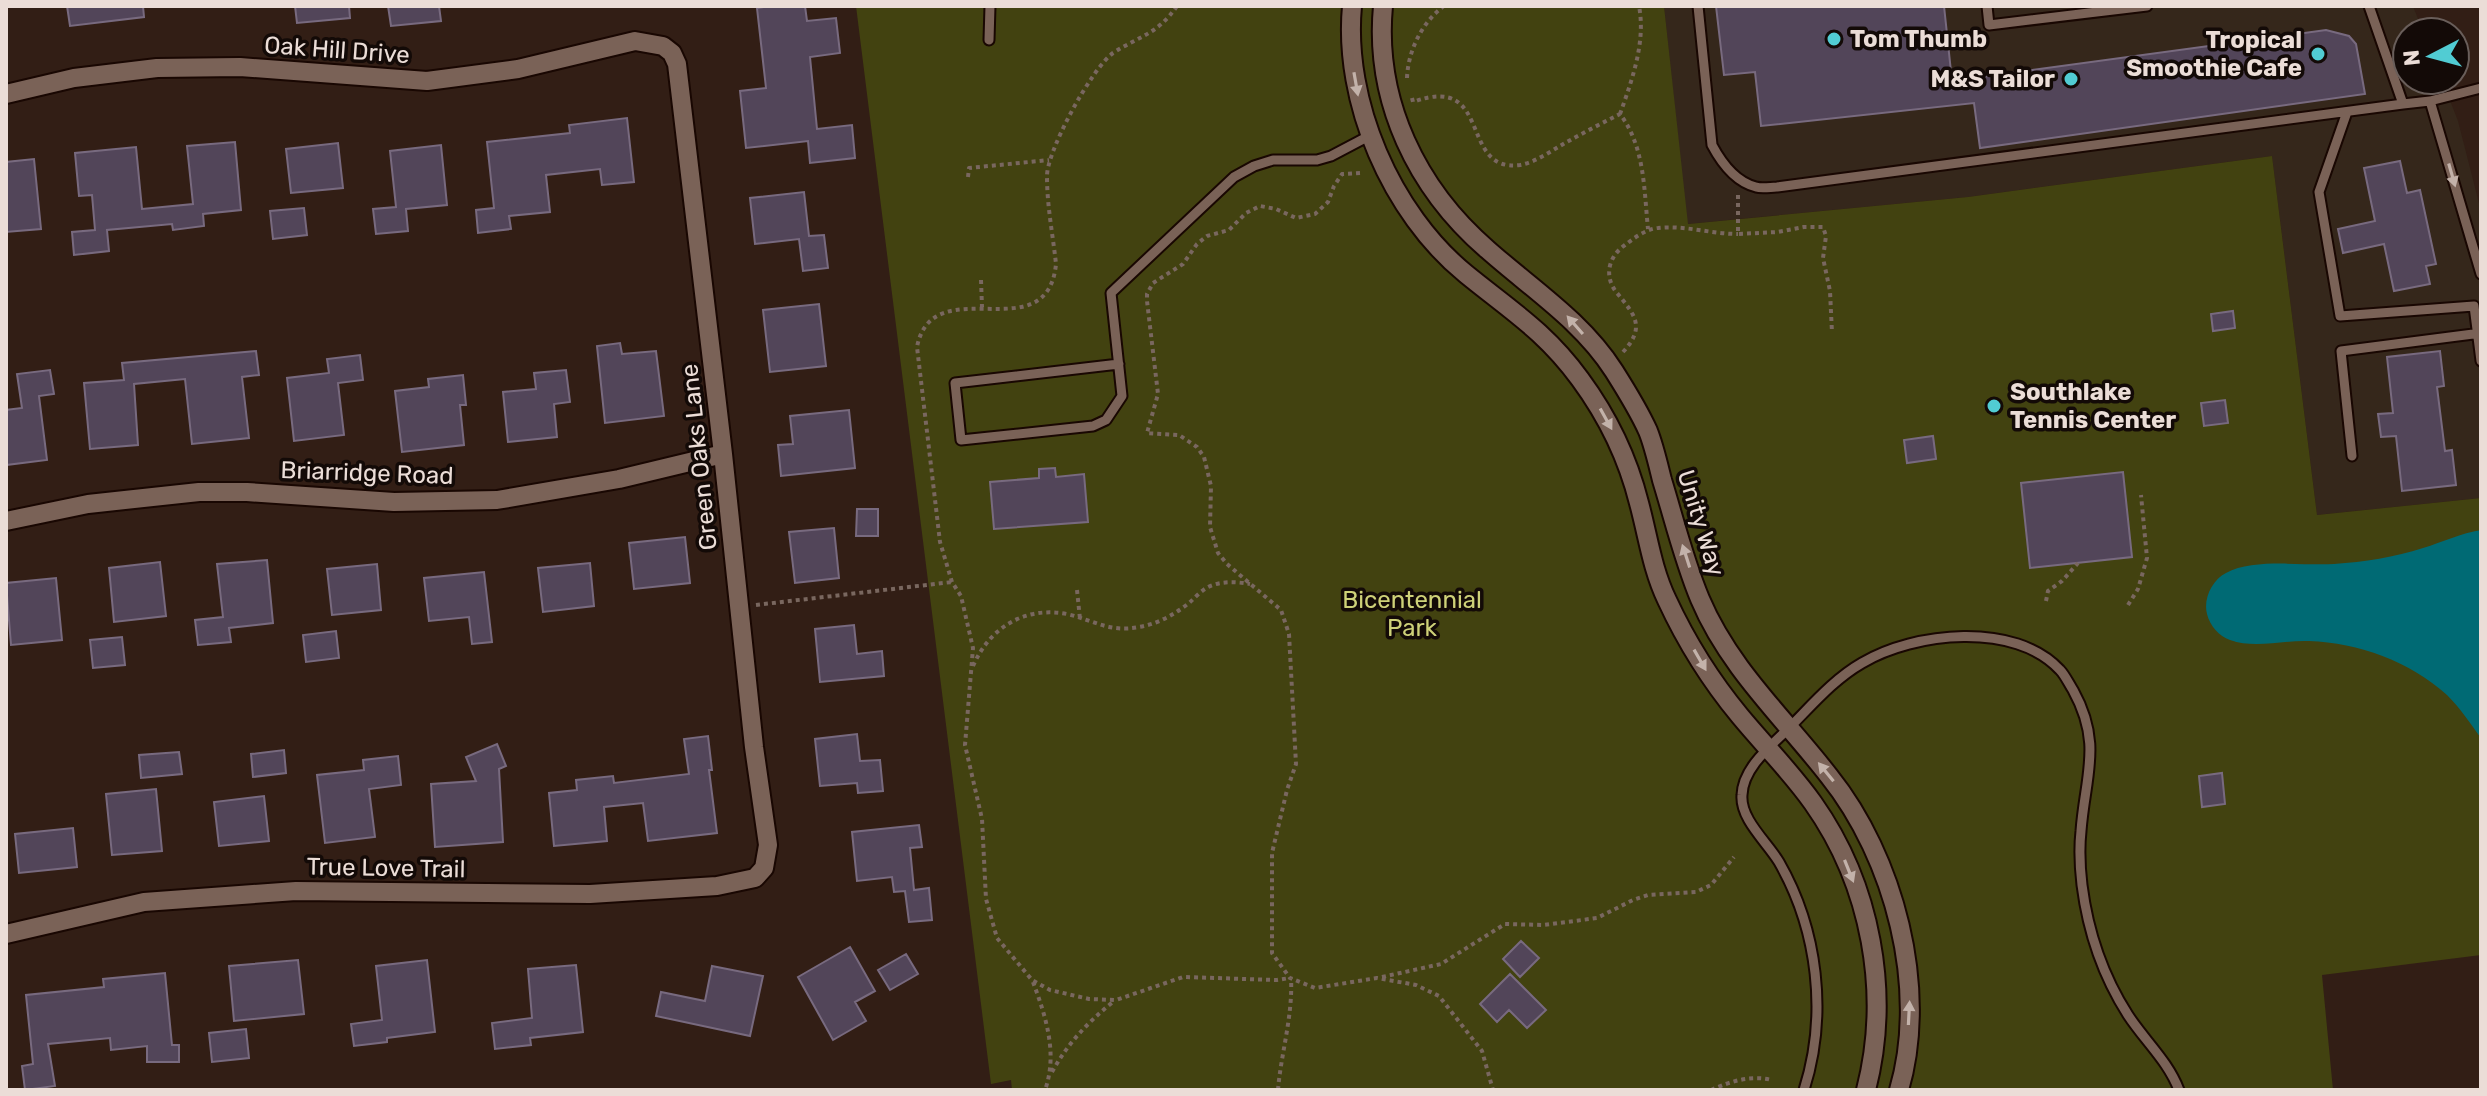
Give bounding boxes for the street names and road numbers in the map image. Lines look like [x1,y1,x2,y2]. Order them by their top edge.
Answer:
street label: Oak Hill Drive [263,31,411,69]
street label: Green Oaks Lane [675,363,723,551]
street label: Briarridge Road [280,456,454,490]
street label: Unity Way [1672,467,1730,579]
street label: True Love Trail [306,853,466,883]

